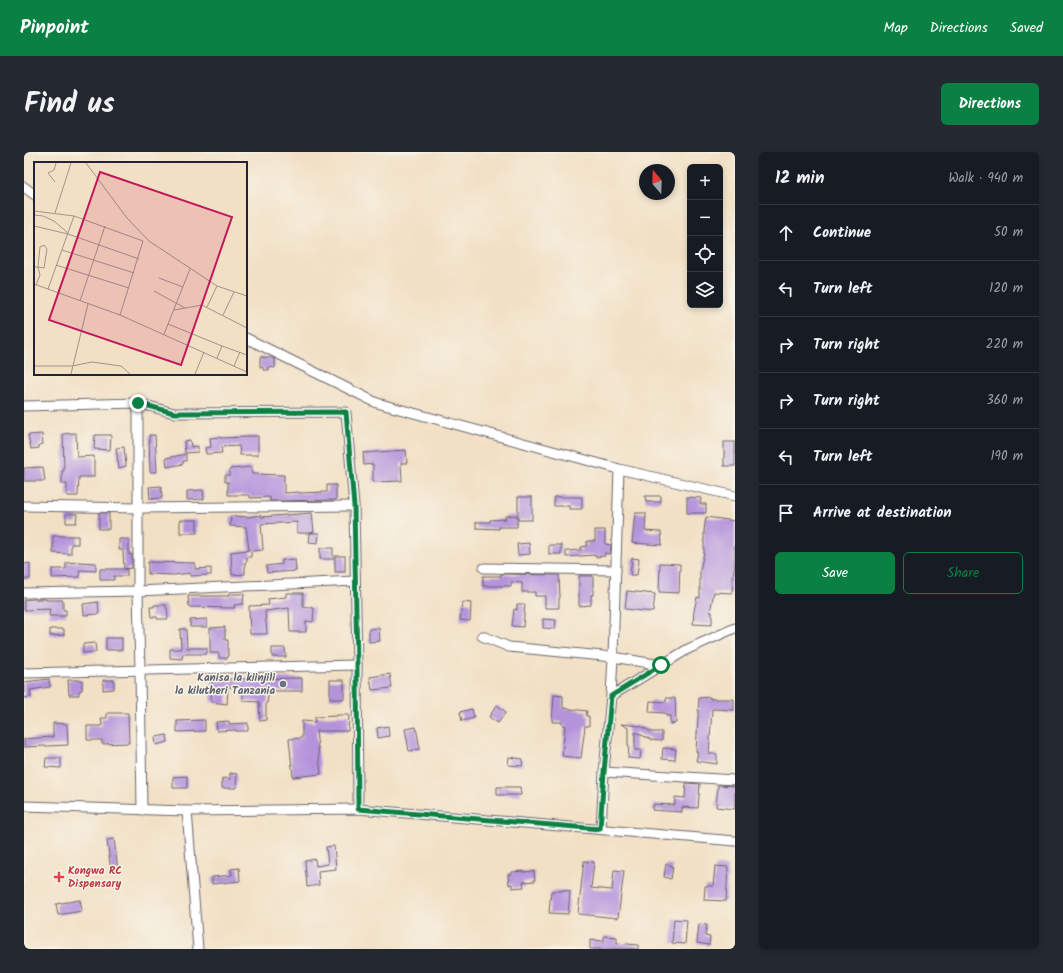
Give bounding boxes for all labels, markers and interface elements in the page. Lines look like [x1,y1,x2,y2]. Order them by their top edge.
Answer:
text: Pinpoint [20,13,89,43]
text: Map [883,17,908,39]
text: Directions [930,17,988,39]
text: Saved [1010,17,1043,39]
text: Find us [24,82,115,127]
button: Directions [941,83,1039,125]
inset map [34,162,247,375]
north arrow [639,164,675,200]
map controls [687,164,723,308]
button: + [687,164,723,200]
text: 12 min [775,165,824,192]
text: Walk · 940 m [948,168,1023,189]
button: − [687,200,723,236]
text: Continue [813,221,871,245]
icon: ahead [775,222,797,244]
text: 50 m [994,222,1023,243]
button: locate [687,236,723,272]
button: layers [687,272,723,308]
text: Turn left [813,277,873,301]
icon: left [775,278,797,300]
text: 120 m [989,278,1023,299]
text: Turn right [813,333,880,357]
icon: right [775,334,797,356]
text: 220 m [986,334,1023,355]
text: Turn right [813,389,880,413]
icon: right [775,390,797,412]
text: 360 m [986,390,1023,411]
route end [129,394,147,412]
text: Turn left [813,445,873,469]
icon: left [775,446,797,468]
text: 190 m [991,446,1023,467]
text: Arrive at destination [813,501,952,525]
icon: arrive [775,502,797,524]
button: Save [775,552,895,594]
button: Share [903,552,1023,594]
route start [652,656,670,674]
place label: Kanisa la kiinjili la kilutheri Tanzania [175,669,276,700]
marker: Kanisa la kiinjili la kilutheri Tanzania [278,679,288,689]
place label: Kongwa RC Dispensary [68,862,122,893]
marker: Kongwa RC Dispensary [53,871,65,883]

